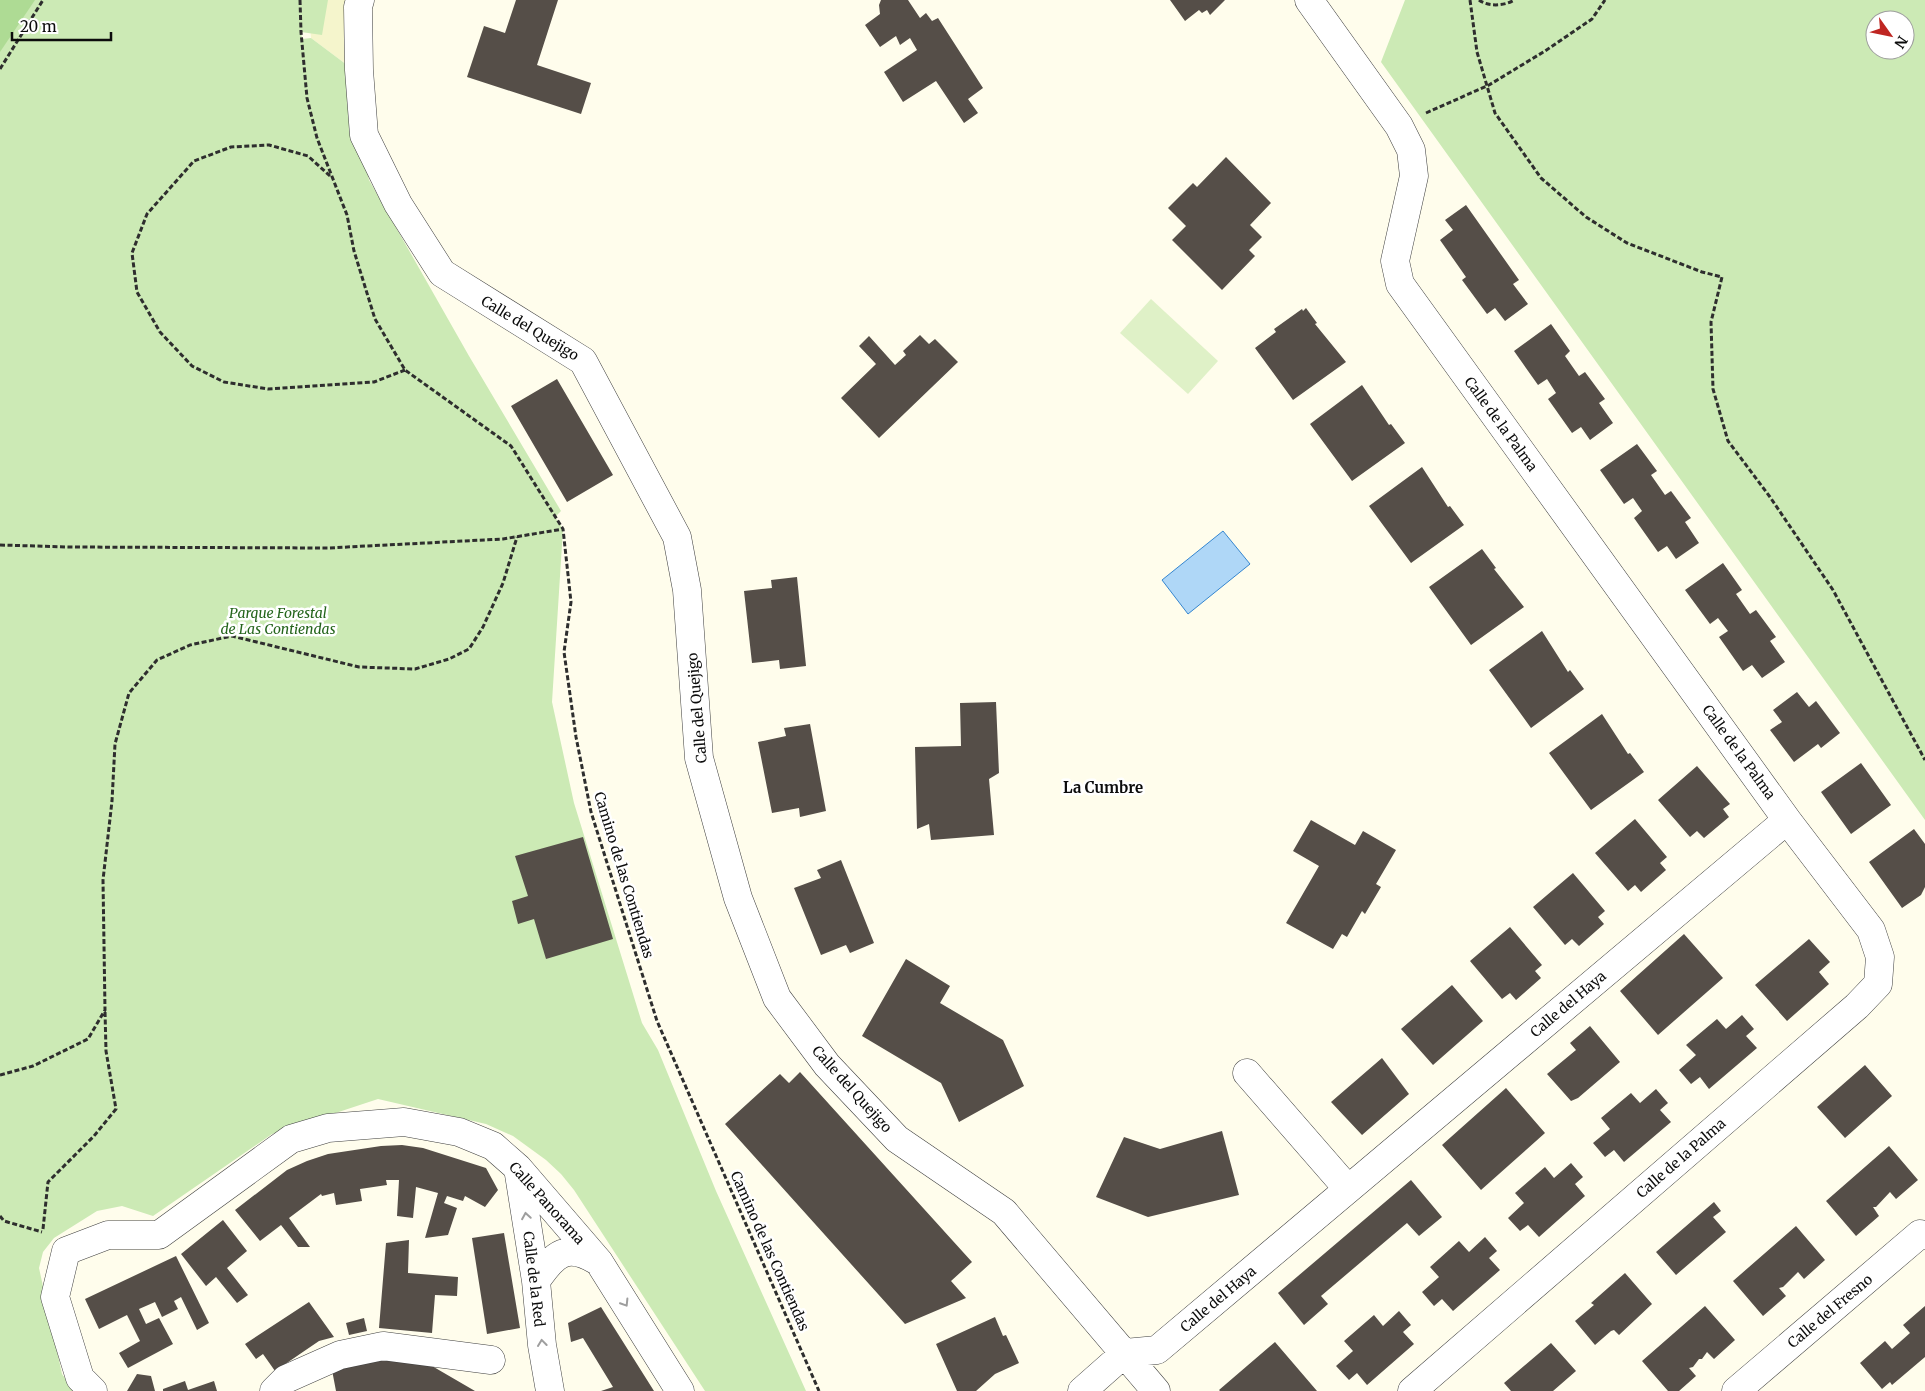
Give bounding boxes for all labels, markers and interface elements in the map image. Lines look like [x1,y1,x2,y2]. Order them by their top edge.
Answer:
scale bar [12,10,111,42]
north arrow [1865,10,1915,60]
text: 20 m [20,17,57,36]
text: N [1890,33,1911,52]
street label: Calle del Quejigo [478,292,582,364]
street label: Calle de la Palma [1461,373,1542,475]
park label: Parque Forestal de Las Contiendas [220,604,336,638]
street label: Calle del Quejigo [683,652,711,764]
street label: Calle de la Palma [1699,701,1780,803]
district label: La Cumbre [1063,778,1143,797]
street label: Camino de las Contiendas [590,790,658,960]
street label: Calle del Haya [1526,967,1610,1041]
street label: Calle del Quejigo [808,1042,896,1136]
street label: Calle de la Palma [1633,1114,1730,1202]
street label: Calle Panorama [505,1158,589,1248]
street label: Camino de las Contiendas [727,1168,813,1334]
one-way arrow [521,1211,531,1220]
street label: Calle de la Red [519,1230,549,1328]
street label: Calle del Haya [1176,1262,1260,1336]
street label: Calle del Fresno [1784,1270,1876,1352]
one-way arrow [618,1298,628,1307]
one-way arrow [537,1339,548,1347]

